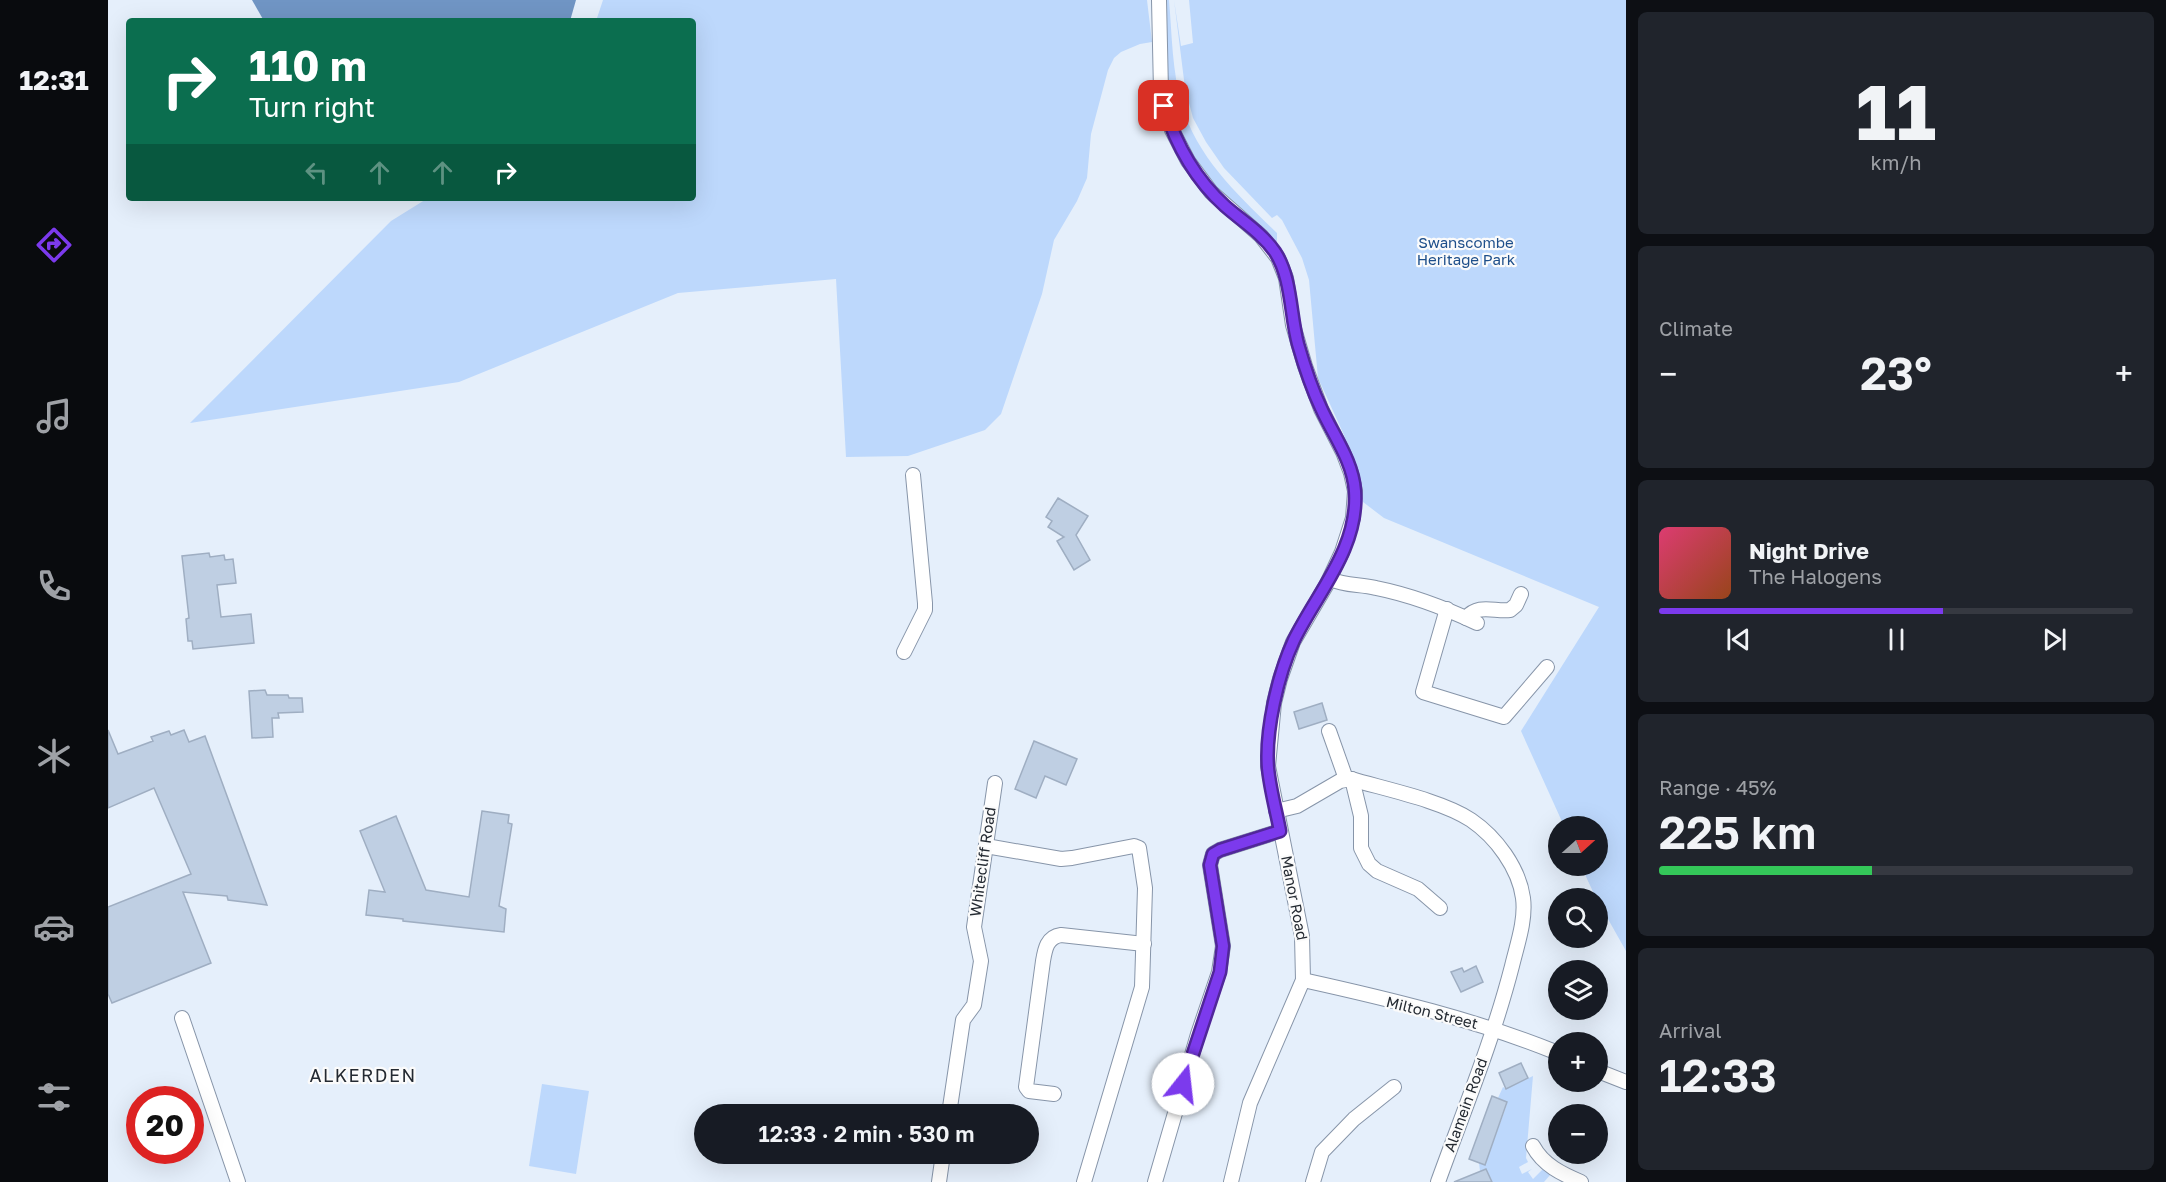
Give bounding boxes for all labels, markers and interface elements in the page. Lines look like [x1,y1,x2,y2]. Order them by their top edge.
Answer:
text: 110 m [249,40,367,90]
icon: right [150,42,228,120]
text: 12:31 [19,64,89,96]
text: 11 [1856,64,1936,157]
pin [1138,80,1189,131]
icon: arrive [1147,89,1180,122]
text: Turn right [249,91,375,123]
text: km/h [1871,150,1921,174]
icon: left [300,156,333,189]
icon: ahead [363,156,396,189]
icon: ahead [426,156,459,189]
icon: right [489,156,522,189]
icon: directions [33,224,75,266]
park label: Swanscombe Heritage Park [1417,233,1516,268]
text: Climate [1659,316,1733,340]
text: 23° [1860,346,1932,400]
text: − [1659,354,1677,393]
text: + [2115,354,2133,393]
icon: music [33,395,75,437]
text: Night Drive [1749,537,1869,564]
text: The Halogens [1749,564,1882,588]
icon: phone [33,565,75,607]
icon: previous [1722,623,1755,656]
icon: pause [1880,623,1913,656]
icon: next [2038,623,2071,656]
icon: climate [33,735,75,777]
text: Range · 45% [1659,775,1777,799]
text: 225 km [1659,805,1816,859]
street label: Whitecliff Road [965,806,999,918]
north arrow [1548,816,1608,876]
map controls [1548,816,1608,1164]
street label: Manor Road [1278,854,1312,942]
button: search [1548,888,1608,948]
icon: car [33,906,75,948]
button: layers [1548,960,1608,1020]
street label: Milton Street [1385,992,1480,1032]
text: Arrival [1659,1018,1722,1042]
button: + [1548,1032,1608,1092]
text: 12:33 [1659,1048,1777,1102]
position arrow [1151,1052,1215,1116]
street label: Alamein Road [1440,1055,1490,1154]
district label: ALKERDEN [309,1064,417,1086]
icon: filters [33,1076,75,1118]
speed limit sign: 20 [126,1086,204,1164]
button: − [1548,1104,1608,1164]
text: 12:33 · 2 min · 530 m [759,1120,974,1147]

